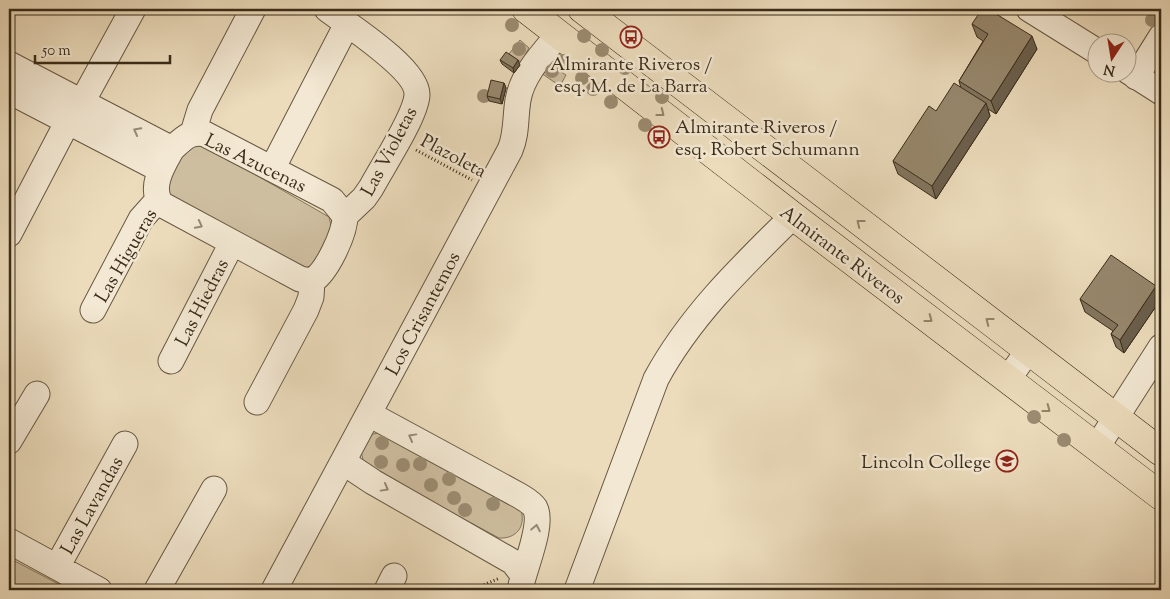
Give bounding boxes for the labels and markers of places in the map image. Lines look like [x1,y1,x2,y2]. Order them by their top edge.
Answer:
bus stop icon: Almirante Riveros / esq. M. de La Barra [619,25,643,49]
place label: Almirante Riveros / esq. M. de La Barra [550,52,712,101]
place label: Almirante Riveros / esq. Robert Schumann [675,115,860,164]
bus stop icon: Almirante Riveros / esq. Robert Schumann [647,125,671,149]
school or university icon: Lincoln College [995,449,1019,473]
place label: Lincoln College [861,450,991,477]

